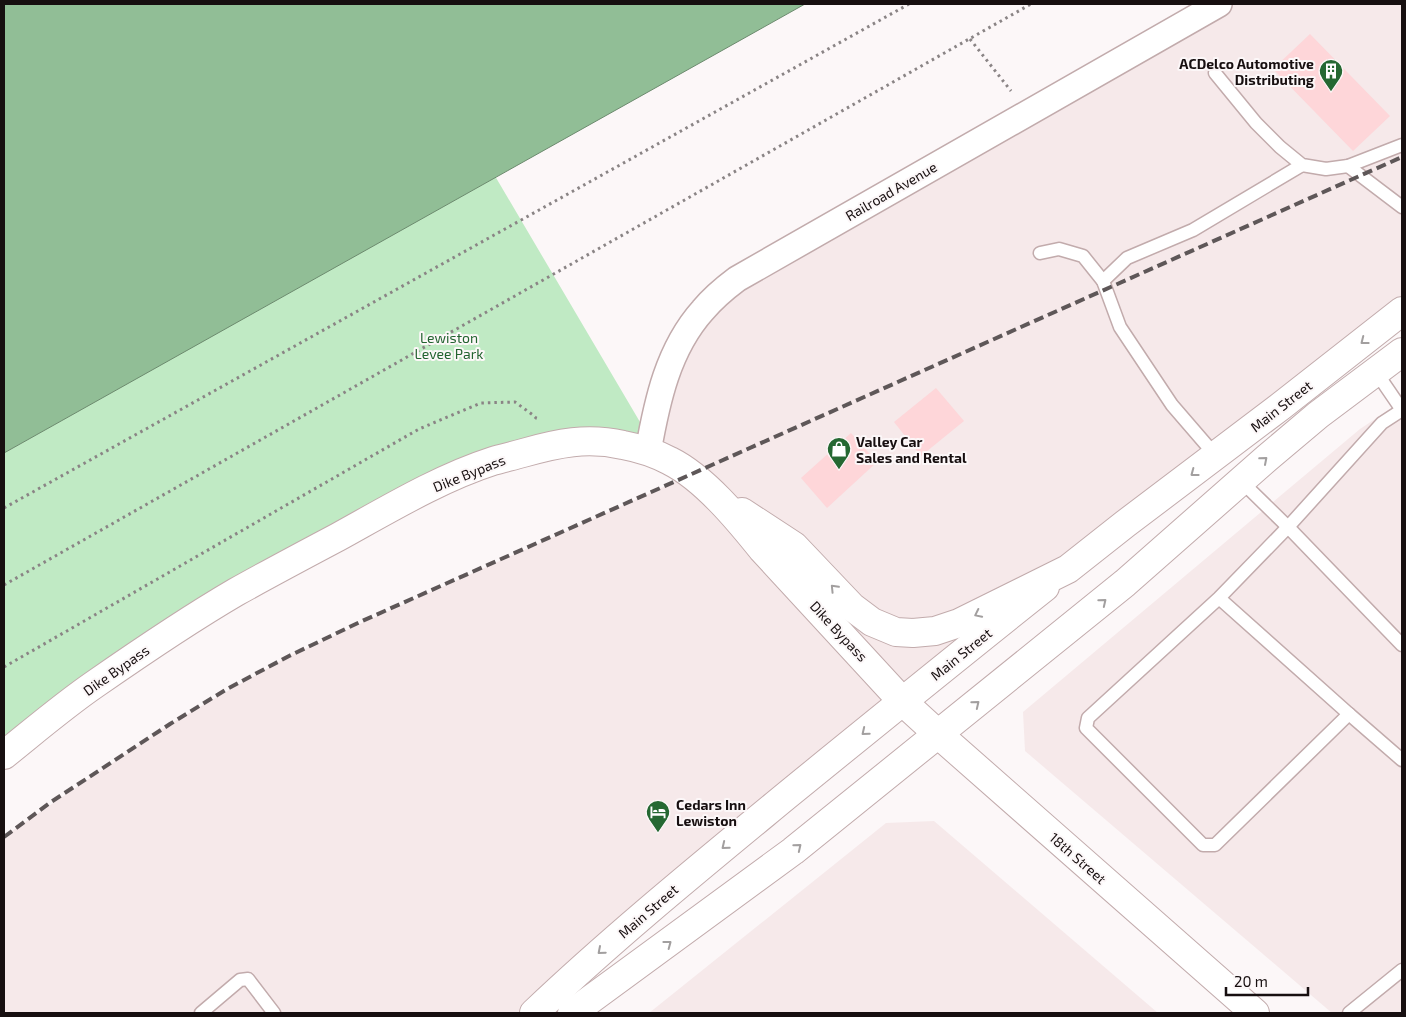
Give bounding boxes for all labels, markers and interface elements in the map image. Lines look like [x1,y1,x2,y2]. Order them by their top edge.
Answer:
place label: ACDelco Automotive Distributing [1179,55,1314,88]
building icon: ACDelco Automotive Distributing [1318,58,1344,92]
street label: Railroad Avenue [842,158,940,224]
park label: Lewiston Levee Park [415,329,483,362]
one-way arrow [1361,336,1370,344]
street label: Main Street [1247,377,1315,435]
place label: Valley Car Sales and Rental [856,433,967,466]
shop icon: Valley Car Sales and Rental [826,436,852,470]
street label: Dike Bypass [430,451,508,495]
one-way arrow [1259,457,1268,466]
one-way arrow [1190,467,1200,476]
one-way arrow [831,584,840,593]
street label: Dike Bypass [807,597,871,665]
one-way arrow [1097,598,1106,607]
one-way arrow [974,608,983,618]
street label: Main Street [927,624,995,684]
street label: Dike Bypass [80,641,152,699]
one-way arrow [970,701,979,709]
one-way arrow [861,727,870,736]
place label: Cedars Inn Lewiston [676,796,746,829]
hotel icon: Cedars Inn Lewiston [645,799,671,833]
street label: 18th Street [1046,829,1110,887]
one-way arrow [722,840,731,849]
one-way arrow [793,843,802,852]
street label: Main Street [615,880,681,942]
one-way arrow [662,941,671,949]
one-way arrow [598,946,607,955]
scale bar [1226,964,1308,996]
text: 20 m [1234,972,1268,990]

